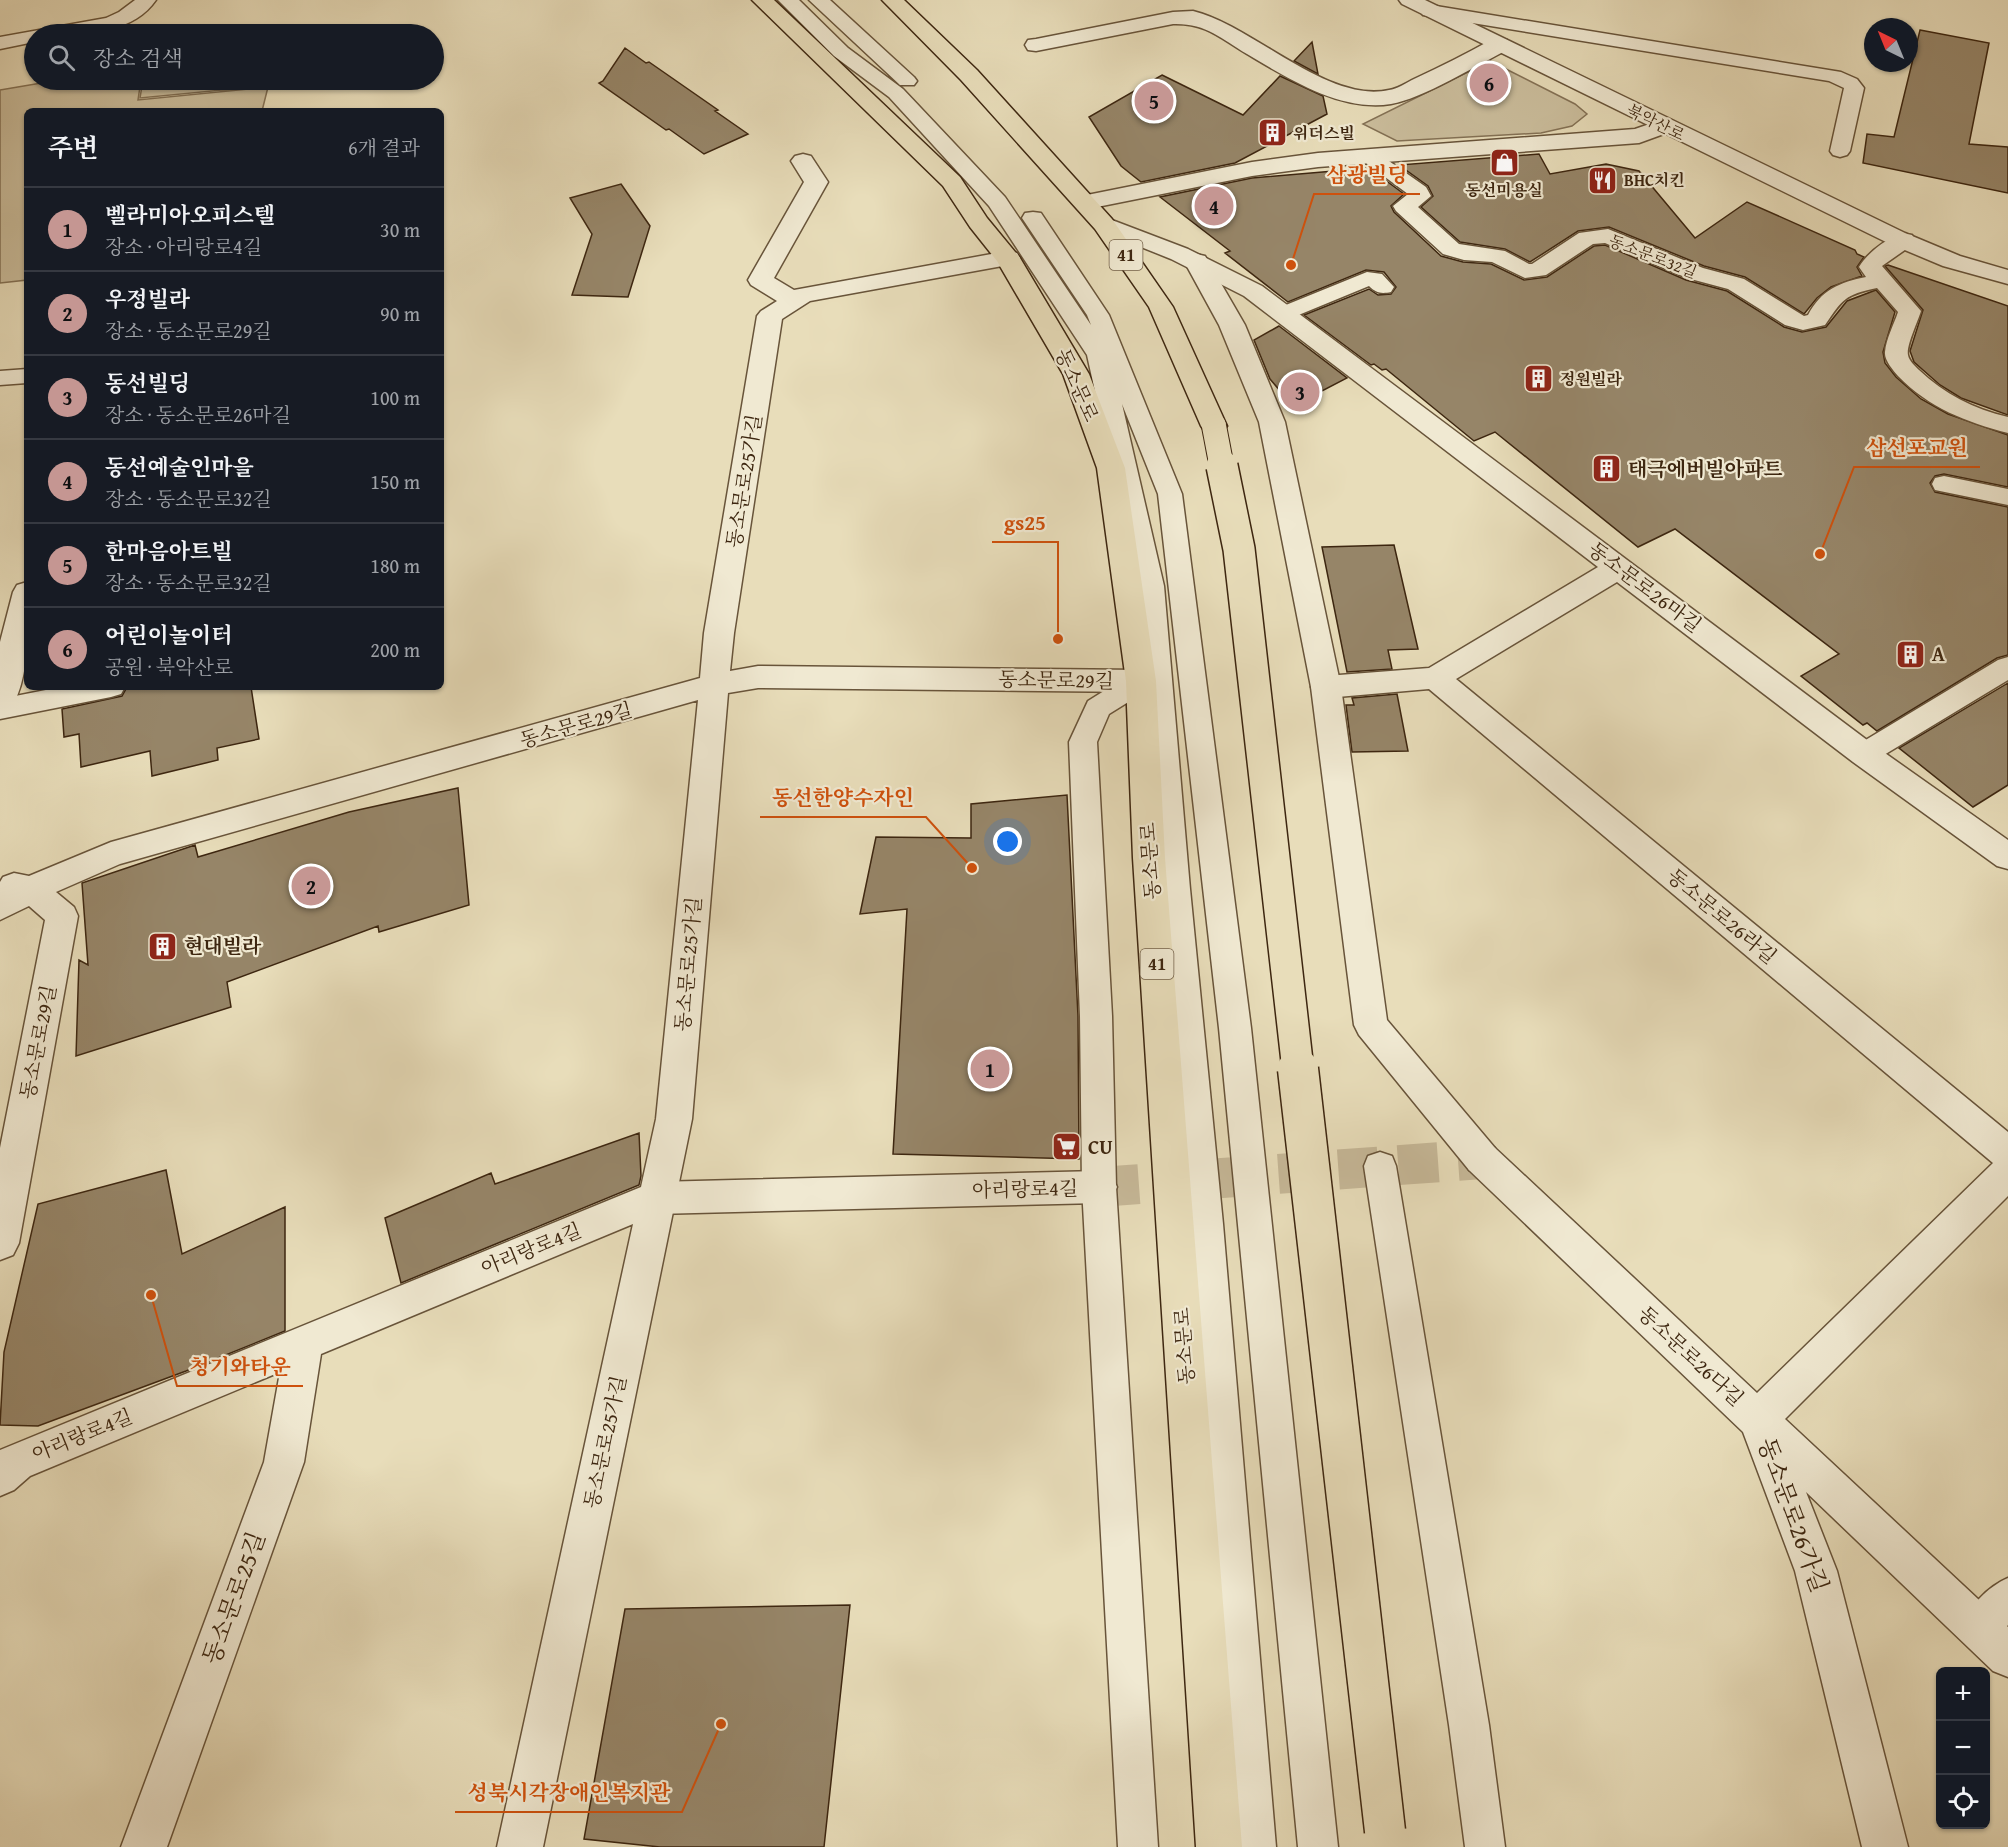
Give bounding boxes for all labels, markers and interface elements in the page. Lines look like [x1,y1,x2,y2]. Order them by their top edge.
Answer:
north arrow [1864,18,1918,72]
search box [24,24,444,90]
icon: search [45,41,78,74]
text: 장소 검색 [93,42,183,74]
pin: 6 [1470,60,1508,106]
pin: 5 [1134,78,1174,124]
street label: 북악산로 [1623,98,1690,147]
building icon: 위더스빌 [1256,117,1288,149]
place label: 위더스빌 [1293,121,1355,145]
text: 주변 [48,128,98,167]
text: 6개 결과 [348,133,420,162]
shop icon: 동선미용실 [1488,146,1520,178]
callout: 삼광빌딩 [1314,155,1420,194]
text: 삼광빌딩 [1326,159,1408,190]
restaurant icon: BHC치킨 [1587,164,1619,196]
place label: BHC치킨 [1624,168,1685,192]
place label: 동선미용실 [1465,178,1543,202]
pin: 4 [1194,184,1234,228]
text: 벨라미아오피스텔 [105,199,275,231]
text: 1 [62,215,73,244]
text: 30 m [380,215,420,244]
street label: 동소문로32길 [1605,228,1701,284]
text: 장소 · 아리랑로4길 [105,232,262,261]
road number: 41 [1110,240,1142,270]
text: 우정빌라 [105,283,190,315]
text: 2 [62,299,73,328]
text: 90 m [380,299,420,328]
text: 장소 · 동소문로29길 [105,316,272,345]
street label: 동소문로 [1048,344,1106,426]
building icon: 정원빌라 [1523,363,1555,395]
text: 동선빌딩 [105,367,190,399]
place label: 정원빌라 [1560,367,1622,391]
pin: 3 [1280,370,1320,414]
text: 3 [62,383,73,412]
text: 100 m [370,383,420,412]
text: 장소 · 동소문로26마길 [105,400,291,429]
street label: 동소문로25가길 [719,412,768,550]
callout: 삼선포교원 [1854,428,1980,467]
text: 삼선포교원 [1866,432,1968,463]
text: 동선예술인마을 [105,451,254,483]
building icon: 태극에버빌아파트 [1591,453,1623,485]
place label: 태극에버빌아파트 [1628,454,1783,483]
text: 4 [62,467,73,496]
text: 150 m [370,467,420,496]
text: 장소 · 동소문로32길 [105,484,272,513]
callout: gs25 [992,503,1058,542]
text: gs25 [1004,507,1046,538]
street label: 동소문로26마길 [1583,534,1708,639]
text: 한마음아트빌 [105,535,233,567]
text: 5 [62,551,73,580]
text: 180 m [370,551,420,580]
text: 장소 · 동소문로32길 [105,568,272,597]
text: 어린이놀이터 [105,619,233,651]
text: 6 [62,635,73,664]
text: 200 m [370,635,420,664]
building icon: A [1895,638,1927,670]
place label: A [1932,639,1945,668]
text: 공원 · 북악산로 [105,652,233,681]
street label: 동소문로29길 [998,664,1114,695]
street label: 동소문로29길 [516,695,636,754]
callout: 동선한양수자인 [760,778,926,817]
text: 동선한양수자인 [772,782,914,813]
street label: 동소문로 [1132,821,1167,901]
your location [993,827,1022,856]
street label: 동소문로26라길 [1661,861,1783,970]
pin: 2 [292,864,330,908]
street label: 동소문로25가길 [667,895,708,1033]
building icon: 현대빌라 [147,930,179,962]
place label: 현대빌라 [184,931,262,960]
road number: 41 [1140,949,1174,979]
street label: 동소문로29길 [12,982,63,1102]
pin: 1 [970,1046,1010,1092]
supermarket icon: CU [1051,1131,1083,1163]
place label: CU [1088,1132,1113,1161]
street label: 아리랑로4길 [972,1173,1078,1204]
street label: 아리랑로4길 [476,1215,585,1282]
street label: 동소문로26다길 [1632,1299,1751,1412]
street label: 동소문로 [1166,1306,1201,1386]
callout: 청기와타운 [177,1347,303,1386]
text: 청기와타운 [189,1351,291,1382]
street label: 동소문로25가길 [576,1373,633,1511]
street label: 아리랑로4길 [27,1401,136,1468]
street label: 동소문로26가길 [1749,1433,1838,1597]
street label: 동소문로25길 [193,1527,274,1669]
map controls [1936,1667,1990,1829]
button: + [1936,1667,1990,1721]
button: − [1936,1721,1990,1775]
callout: 성북시각장애인복지관 [455,1773,682,1812]
button: locate [1936,1775,1990,1829]
text: 성북시각장애인복지관 [468,1777,671,1808]

